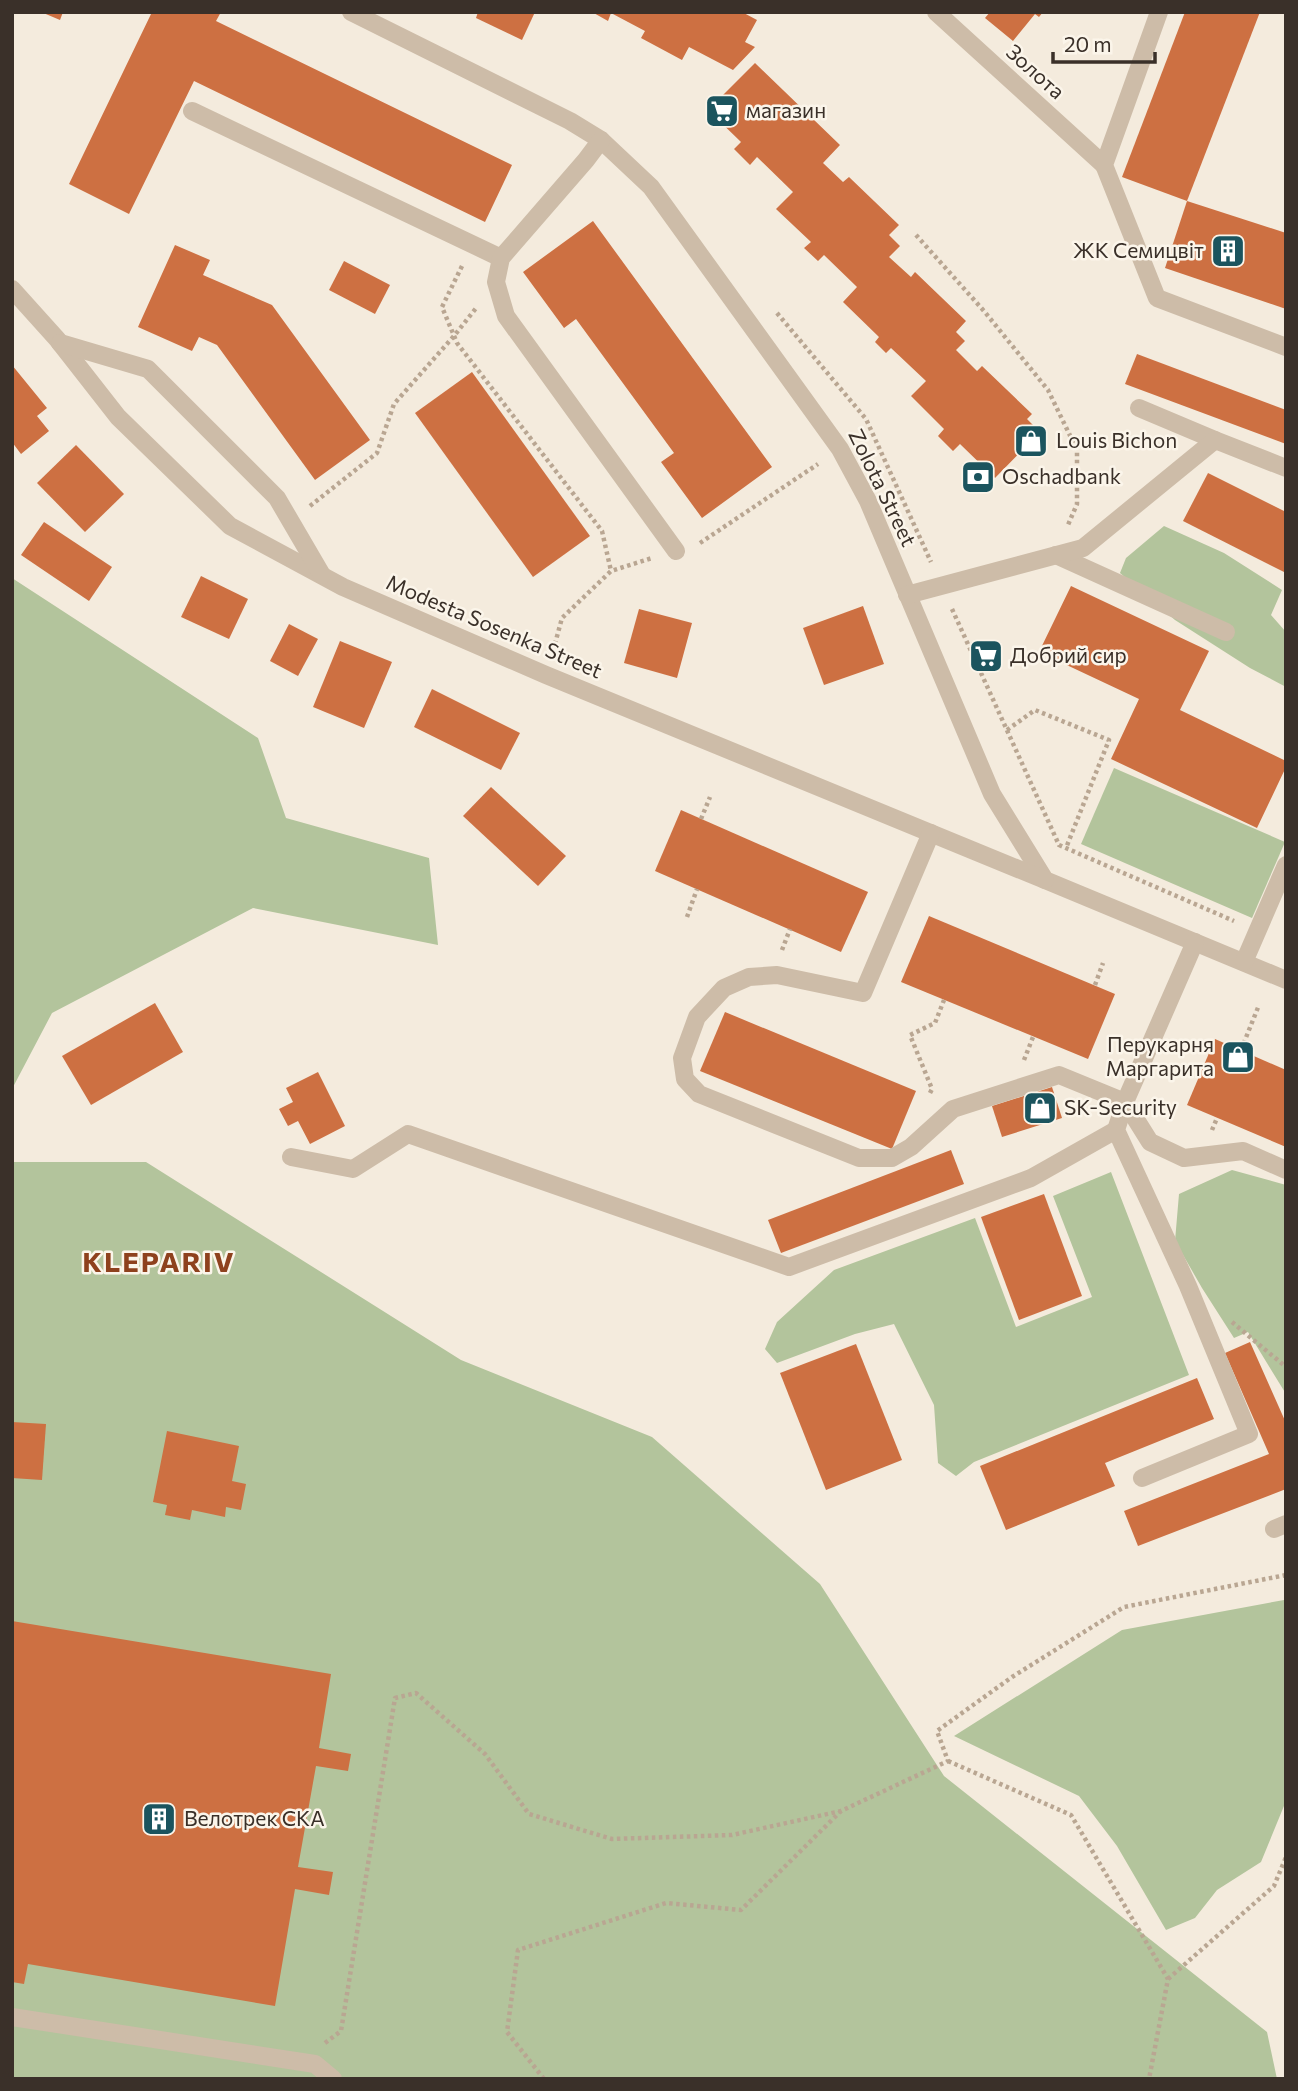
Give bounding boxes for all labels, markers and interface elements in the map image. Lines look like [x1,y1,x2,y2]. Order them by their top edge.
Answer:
scale bar [1053,21,1154,65]
text: 20 m [1064,31,1112,56]
street label: Золота [1002,38,1070,104]
supermarket icon: магазин [703,92,741,130]
place label: магазин [746,97,826,122]
building icon: ЖК Семицвіт [1209,232,1247,270]
place label: ЖК Семицвіт [1073,237,1204,262]
shop icon: Louis Bichon [1012,422,1050,460]
street label: Zolota Street [844,425,922,550]
place label: Louis Bichon [1056,427,1177,452]
bank icon: Oschadbank [959,458,997,496]
place label: Oschadbank [1002,463,1121,488]
street label: Modesta Sosenka Street [383,569,606,682]
supermarket icon: Добрий сир [967,637,1005,675]
place label: Добрий сир [1010,642,1127,667]
place label: Перукарня Маргарита [1106,1031,1214,1080]
shop icon: Перукарня Маргарита [1219,1038,1257,1076]
shop icon: SK-Security [1021,1089,1059,1127]
place label: SK-Security [1064,1094,1177,1119]
district label: KLEPARIV [82,1244,236,1278]
building icon: Велотрек СКА [140,1800,178,1838]
place label: Велотрек СКА [184,1805,325,1830]

